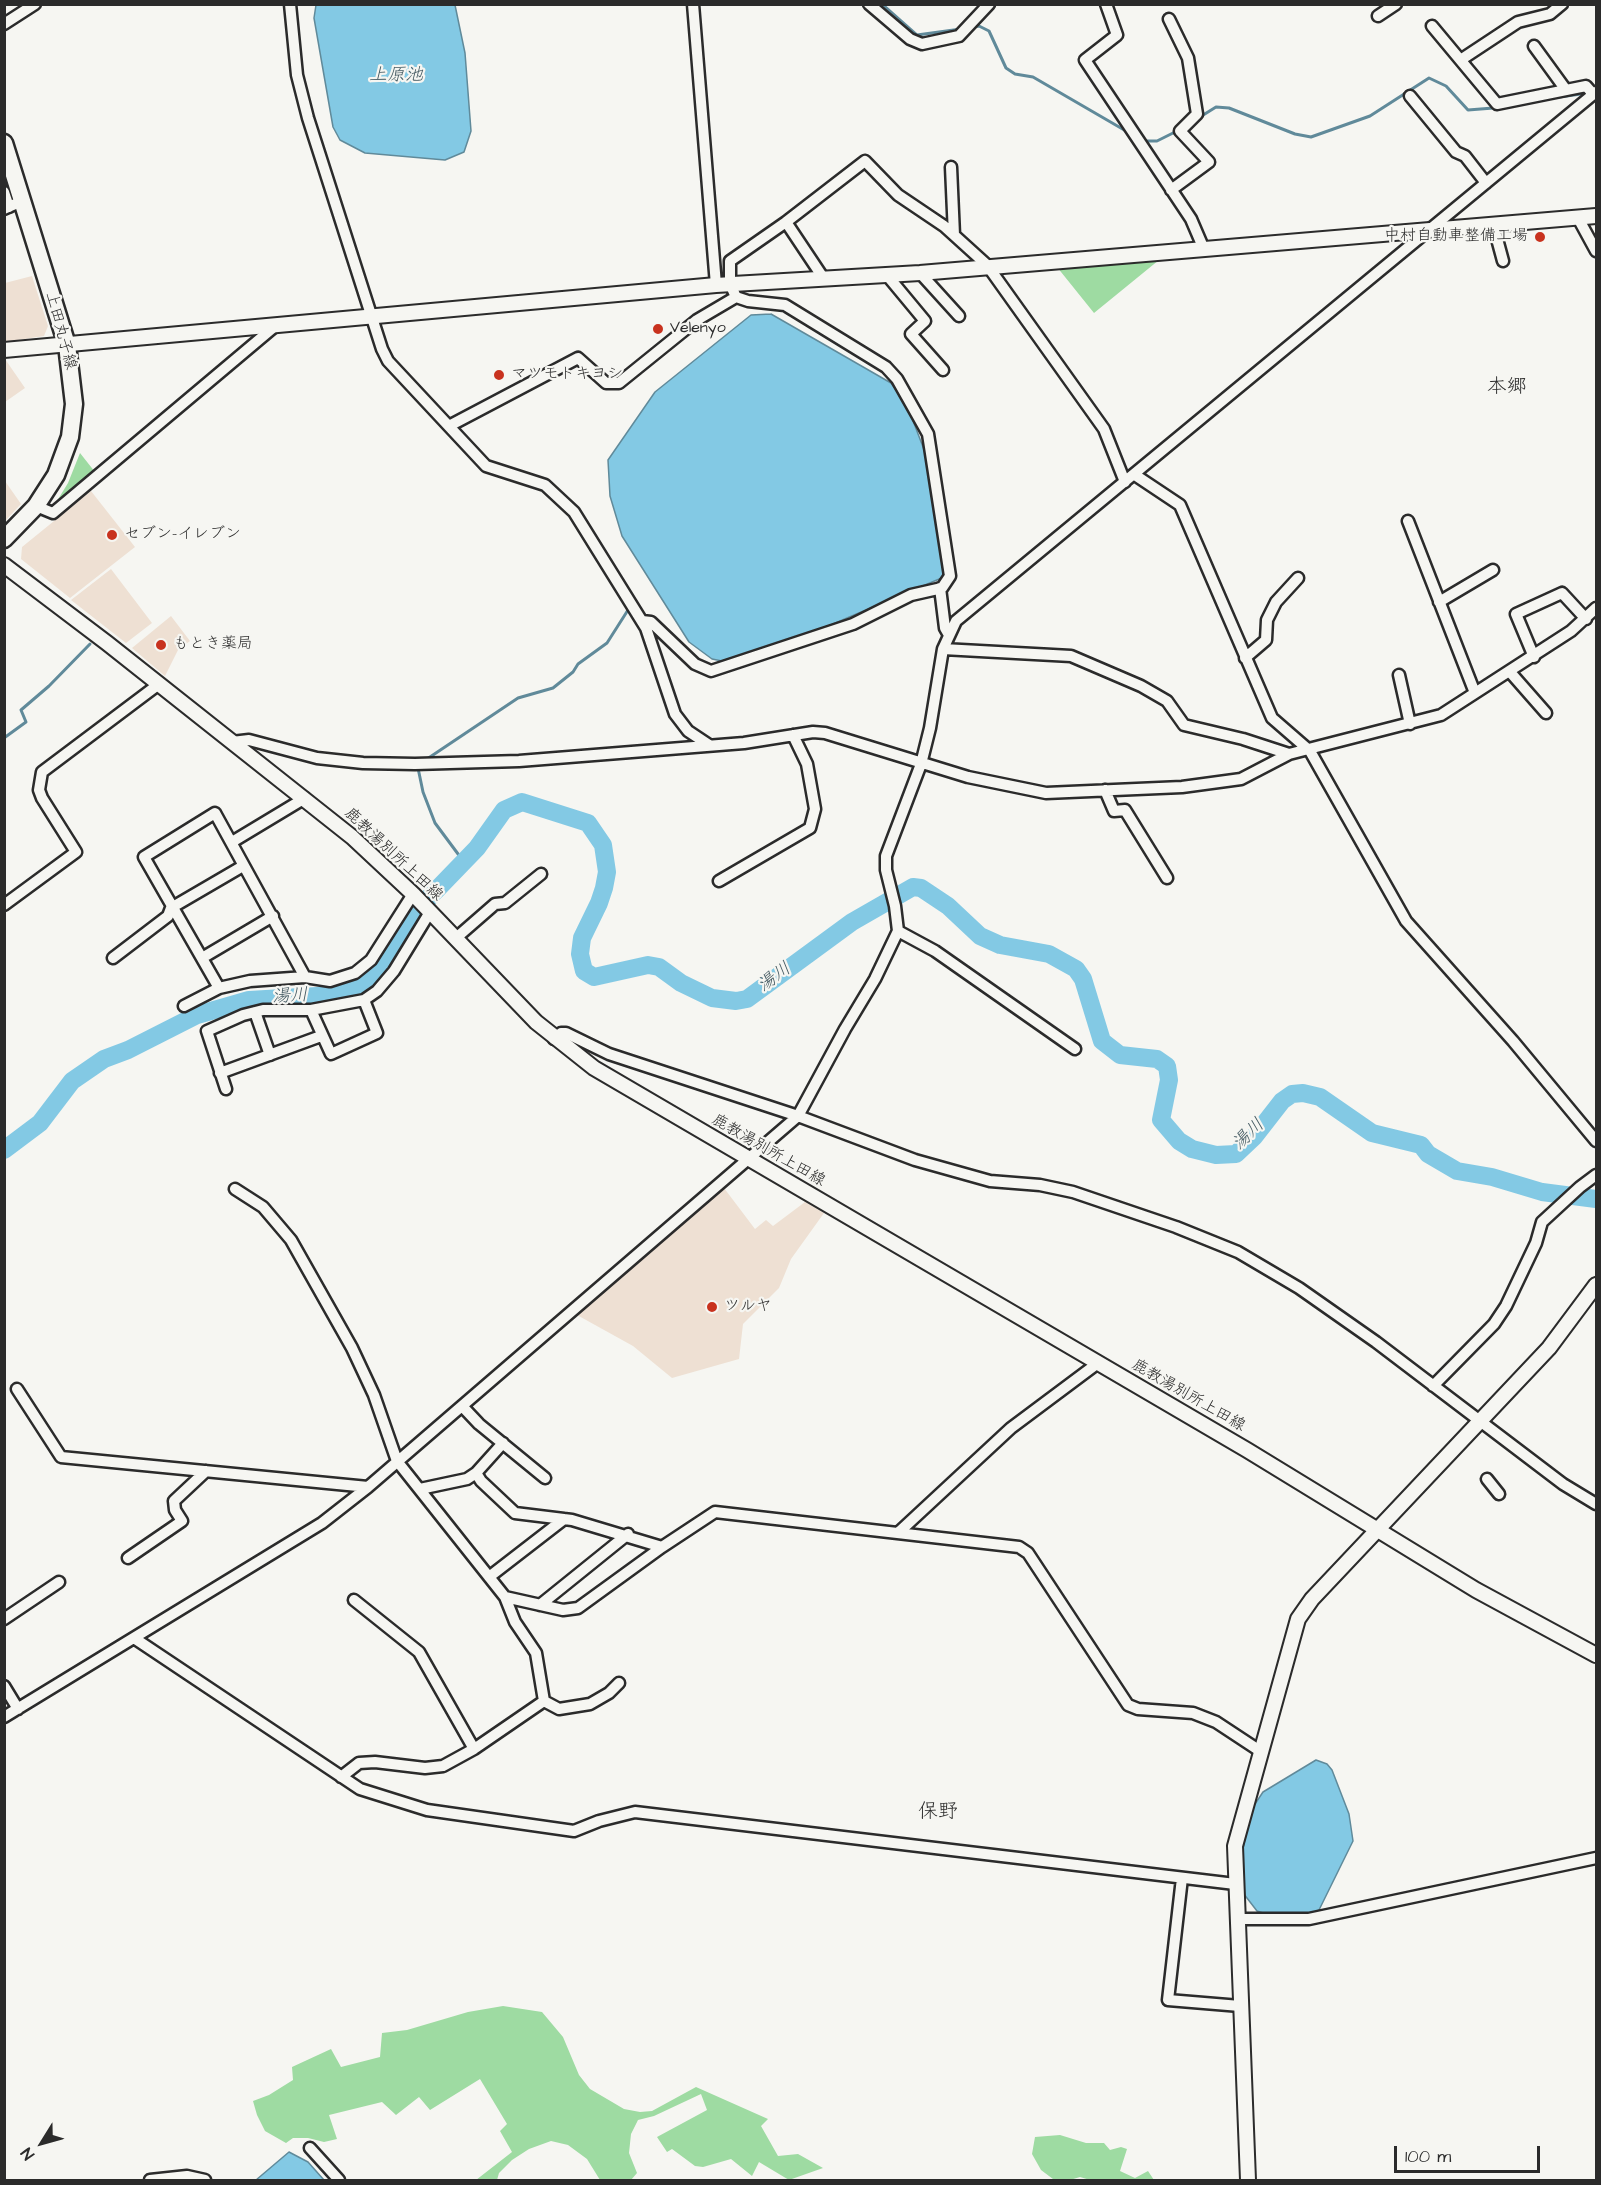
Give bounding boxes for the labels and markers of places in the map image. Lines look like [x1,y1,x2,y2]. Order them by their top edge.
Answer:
place label: 中村自動車整備工場 [1384,227,1528,247]
marker: 中村自動車整備工場 [1533,230,1547,244]
place label: Velenyo [670,319,726,339]
marker: Velenyo [651,322,665,336]
place label: マツモトキヨシ [511,365,623,385]
marker: マツモトキヨシ [492,368,506,382]
place label: セブン-イレブン [124,525,241,545]
marker: セブン-イレブン [105,528,119,542]
place label: もとき薬局 [173,635,253,655]
marker: もとき薬局 [154,638,168,652]
place label: ツルヤ [724,1297,772,1317]
marker: ツルヤ [705,1300,719,1314]

